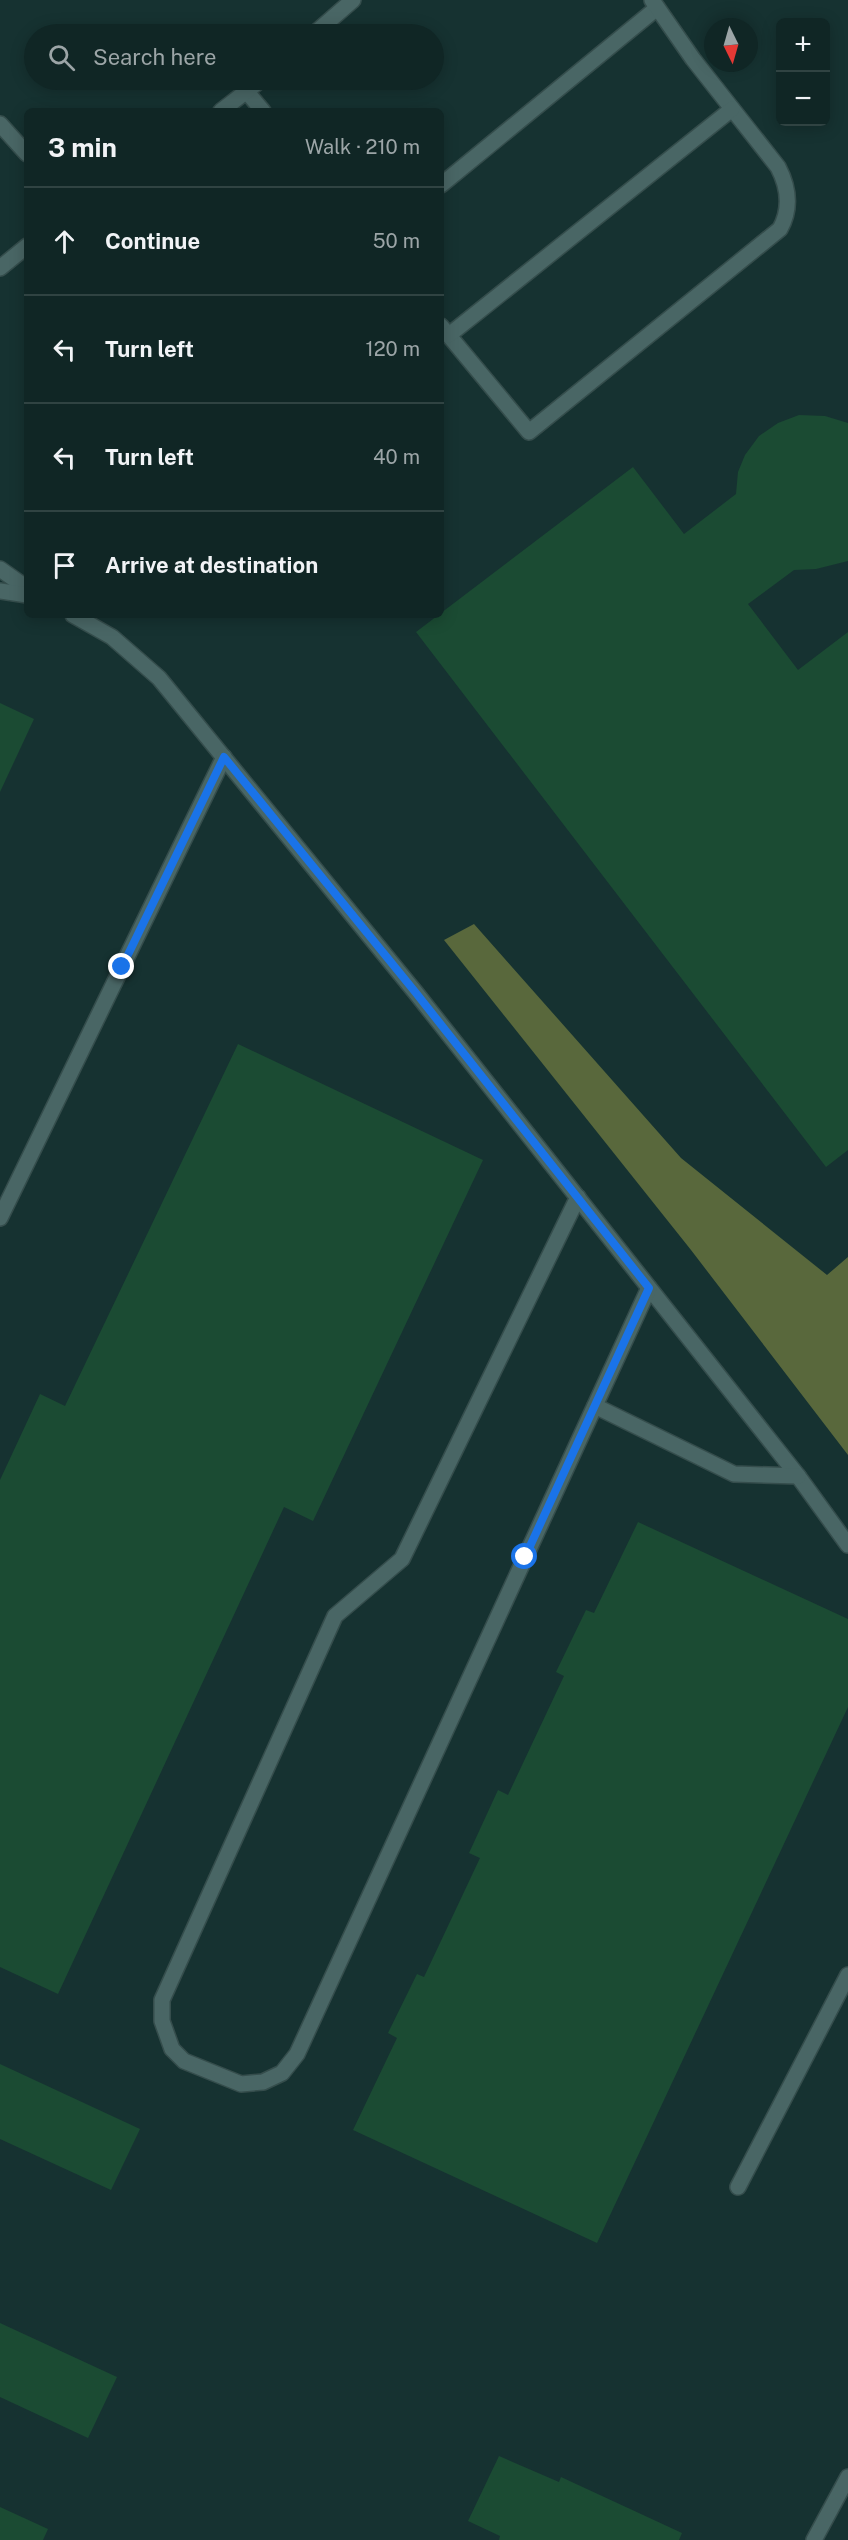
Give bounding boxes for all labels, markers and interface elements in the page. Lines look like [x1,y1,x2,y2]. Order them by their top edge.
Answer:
north arrow [704,18,758,72]
map controls [776,18,830,126]
button: + [776,18,830,72]
search box [24,24,444,90]
icon: search [45,41,78,74]
text: Search here [93,44,217,70]
button: − [776,72,830,126]
text: 3 min [48,132,117,163]
text: Walk · 210 m [305,135,420,159]
icon: ahead [48,225,81,258]
text: Continue [105,228,200,254]
text: 50 m [373,229,420,253]
icon: left [48,333,81,366]
text: Turn left [105,336,194,362]
text: 120 m [366,337,420,361]
icon: left [48,441,81,474]
text: Turn left [105,444,194,470]
text: 40 m [373,445,420,469]
icon: arrive [48,549,81,582]
text: Arrive at destination [105,552,318,578]
route end [108,953,134,979]
route start [511,1543,537,1569]

